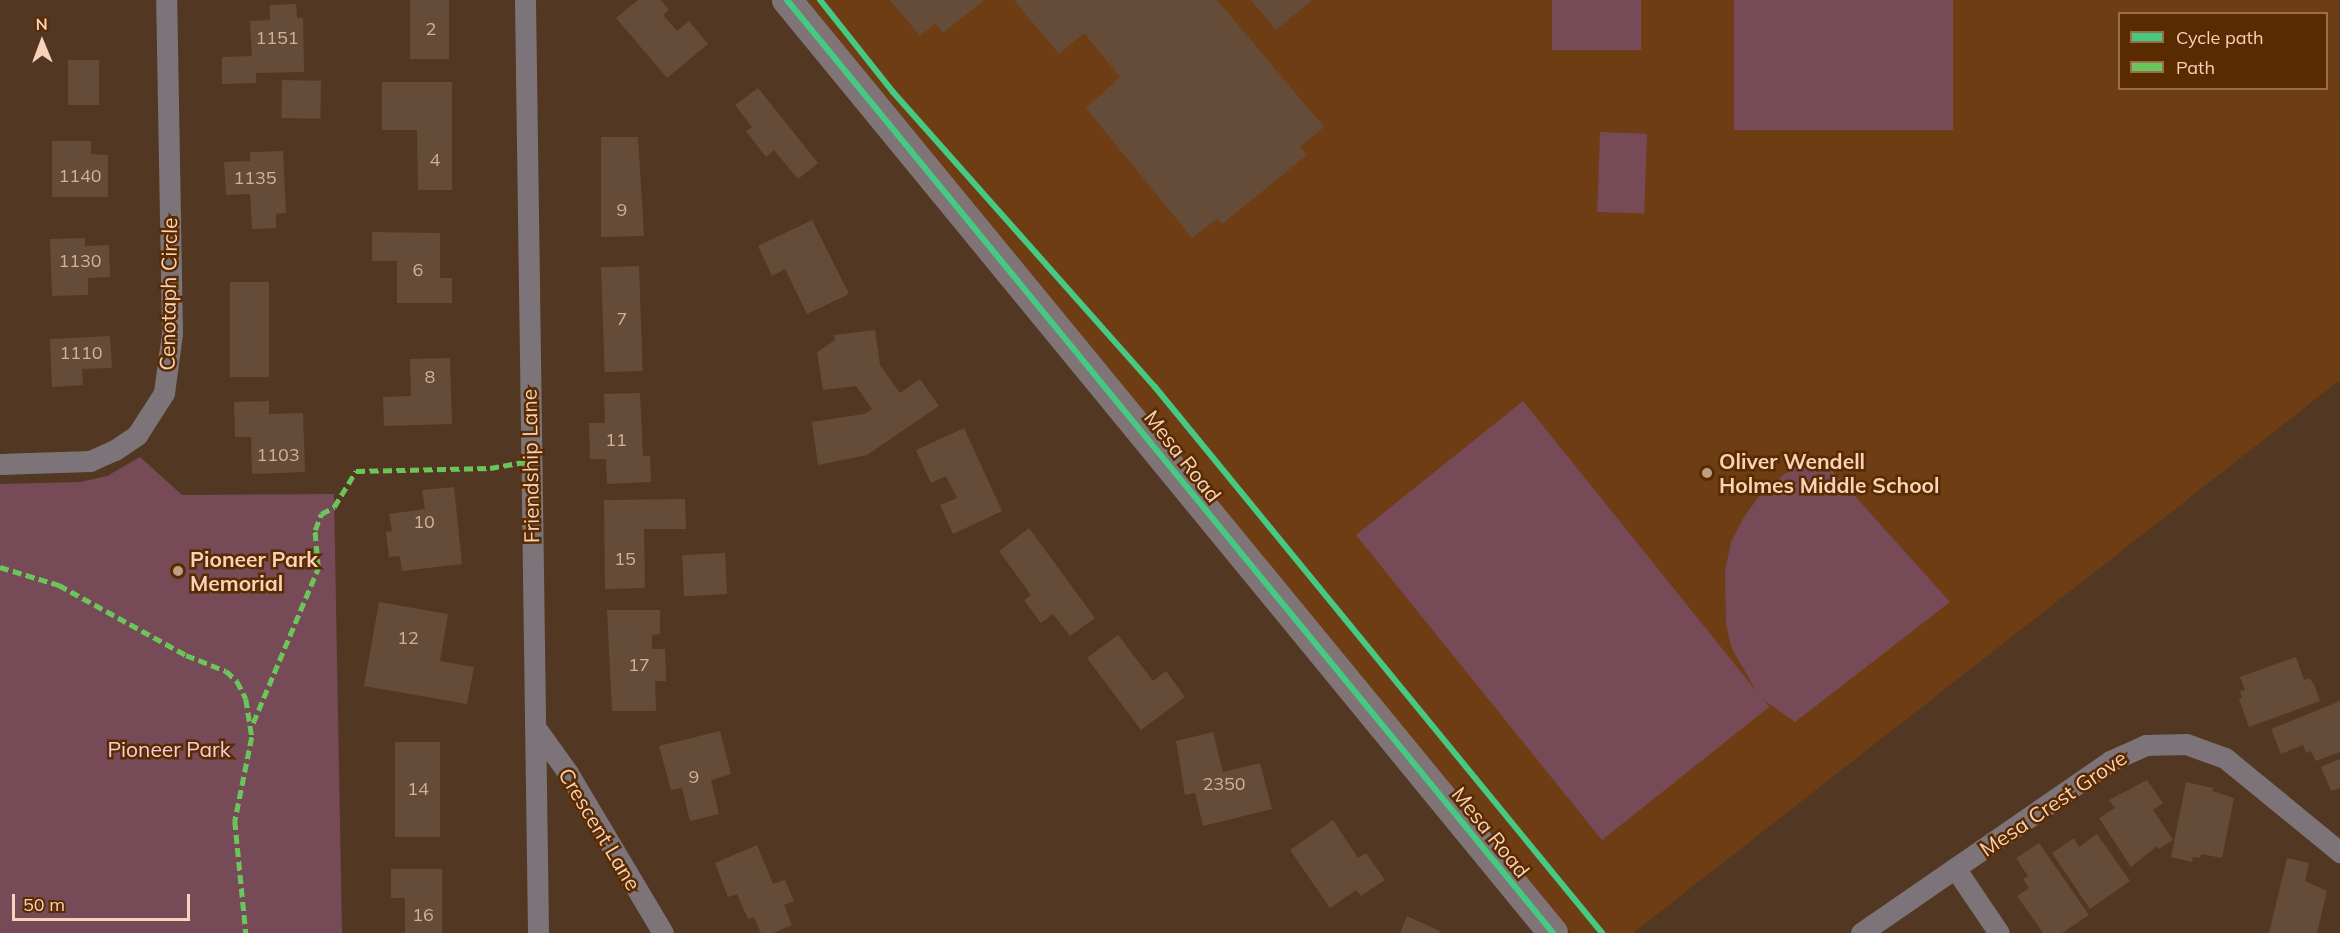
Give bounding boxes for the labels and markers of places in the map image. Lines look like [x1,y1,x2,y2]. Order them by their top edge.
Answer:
place label: Oliver Wendell Holmes Middle School [1719,448,1939,498]
marker: Oliver Wendell Holmes Middle School [1700,466,1714,480]
place label: Pioneer Park Memorial [190,546,318,596]
marker: Pioneer Park Memorial [171,564,185,578]

